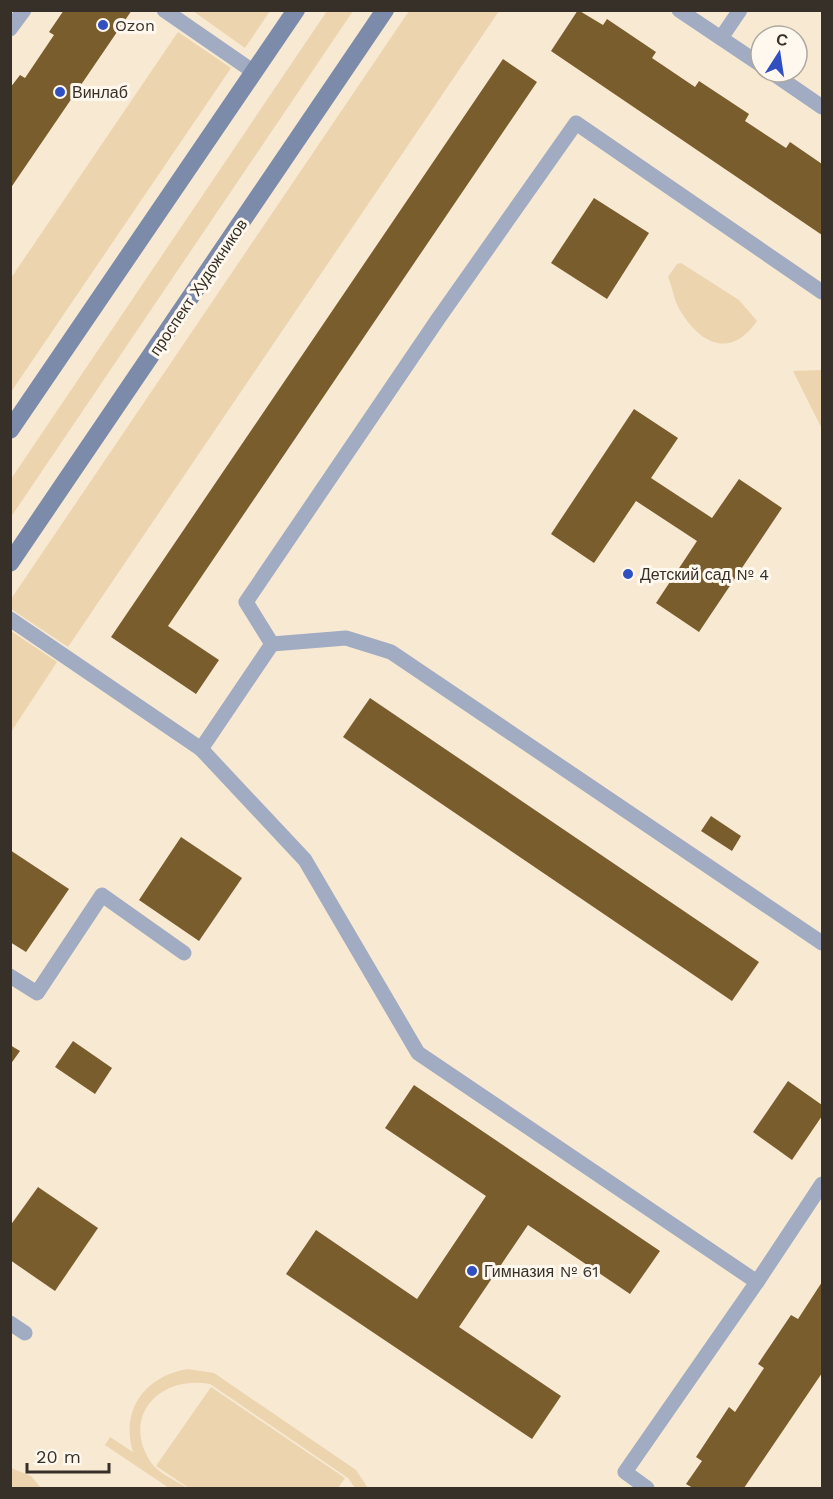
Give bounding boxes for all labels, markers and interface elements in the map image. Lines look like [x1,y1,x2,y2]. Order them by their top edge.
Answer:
place label: Ozon [115,16,155,35]
marker: Ozon [96,18,110,32]
north arrow [749,24,809,84]
text: С [774,29,790,50]
place label: Винлаб [72,83,128,102]
marker: Винлаб [53,85,67,99]
street label: проспект Художников [146,215,251,359]
place label: Детский сад № 4 [640,565,769,584]
marker: Детский сад № 4 [621,567,635,581]
place label: Гимназия № 61 [484,1262,599,1281]
marker: Гимназия № 61 [465,1264,479,1278]
scale bar [27,1436,110,1474]
text: 20 m [36,1446,81,1467]

